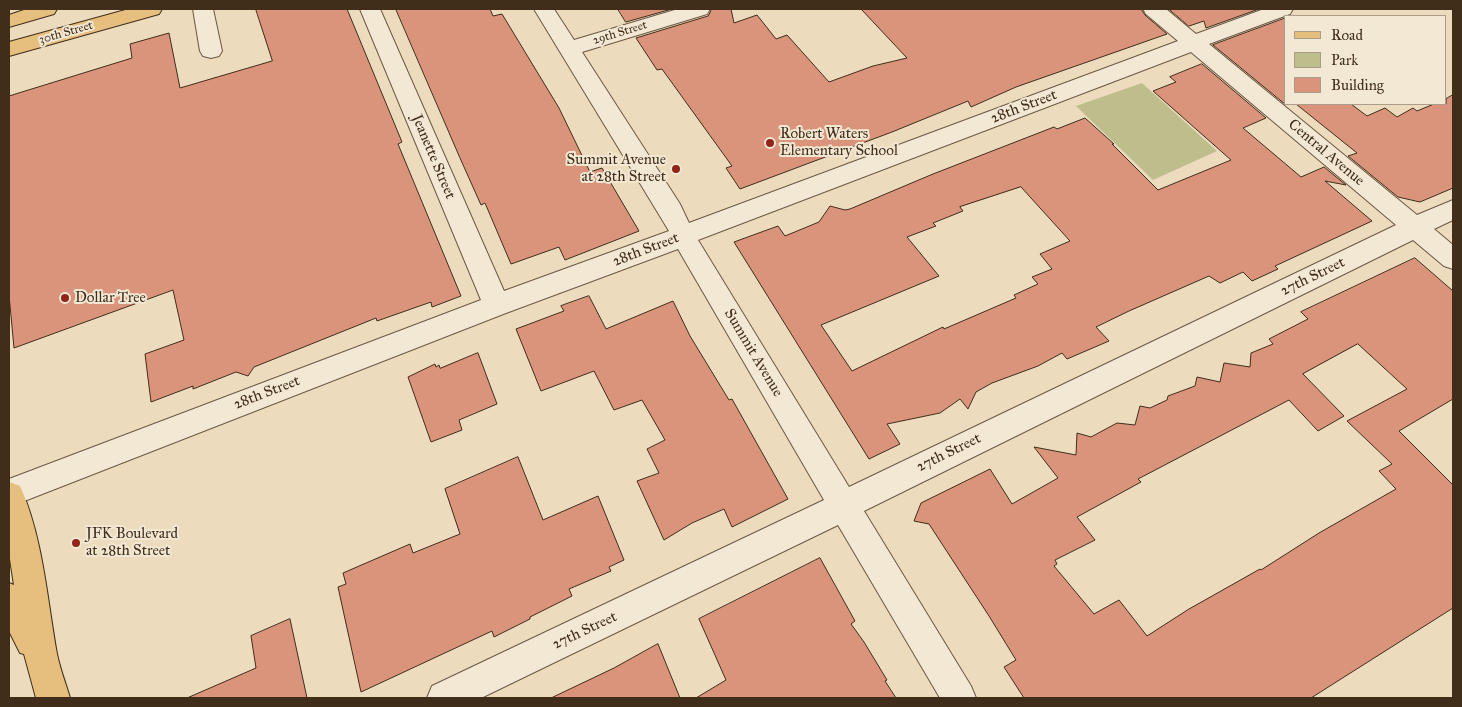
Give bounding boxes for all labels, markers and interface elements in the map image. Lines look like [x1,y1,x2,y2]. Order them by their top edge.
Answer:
legend [1284,15,1447,105]
street label: 30th Street [38,18,94,48]
street label: 29th Street [591,18,649,48]
text: Road [1331,26,1363,44]
text: Park [1331,51,1358,69]
text: Building [1331,76,1384,94]
street label: 28th Street [988,86,1060,128]
street label: Jeanette Street [407,112,459,202]
street label: Central Avenue [1284,116,1368,190]
place label: Robert Waters Elementary School [780,125,898,160]
marker: Robert Waters Elementary School [764,137,776,149]
place label: Summit Avenue at 28th Street [567,151,666,186]
marker: Summit Avenue at 28th Street [670,163,682,175]
street label: 28th Street [610,229,682,271]
street label: 27th Street [1278,254,1348,300]
place label: Dollar Tree [75,289,146,307]
marker: Dollar Tree [59,292,71,304]
street label: Summit Avenue [720,306,786,400]
street label: 28th Street [231,372,303,414]
street label: 27th Street [914,430,984,476]
place label: JFK Boulevard at 28th Street [86,525,178,560]
marker: JFK Boulevard at 28th Street [70,537,82,549]
street label: 27th Street [550,608,620,654]

